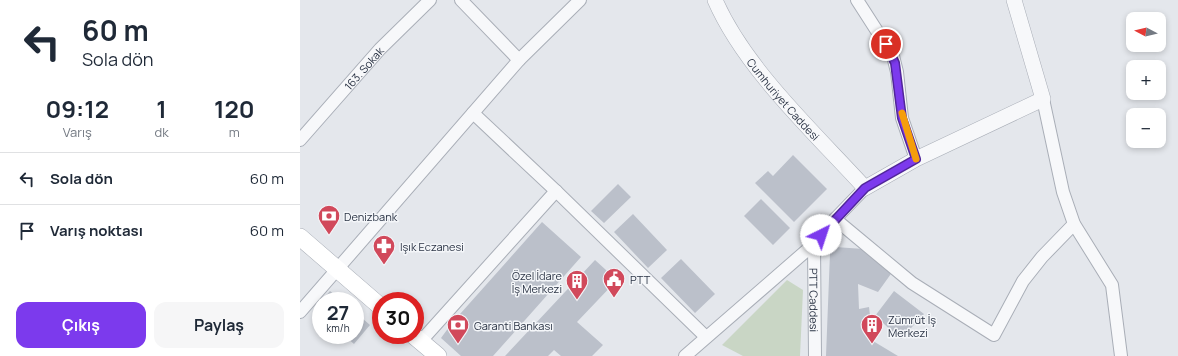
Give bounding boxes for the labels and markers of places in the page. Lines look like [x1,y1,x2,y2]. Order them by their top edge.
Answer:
pin [869,27,903,61]
bank icon: Denizbank [316,203,342,236]
place label: Denizbank [344,209,398,224]
pharmacy icon: Işık Eczanesi [371,233,397,266]
place label: Işık Eczanesi [400,239,464,254]
public building icon: PTT [601,266,627,299]
place label: Özel İdare İş Merkezi [512,268,563,296]
building icon: Özel İdare İş Merkezi [564,268,590,301]
place label: PTT [630,272,651,287]
bank icon: Garanti Bankası [445,312,471,345]
building icon: Zümrüt İş Merkezi [859,312,885,345]
place label: Zümrüt İş Merkezi [888,312,936,340]
place label: Garanti Bankası [474,318,553,333]

